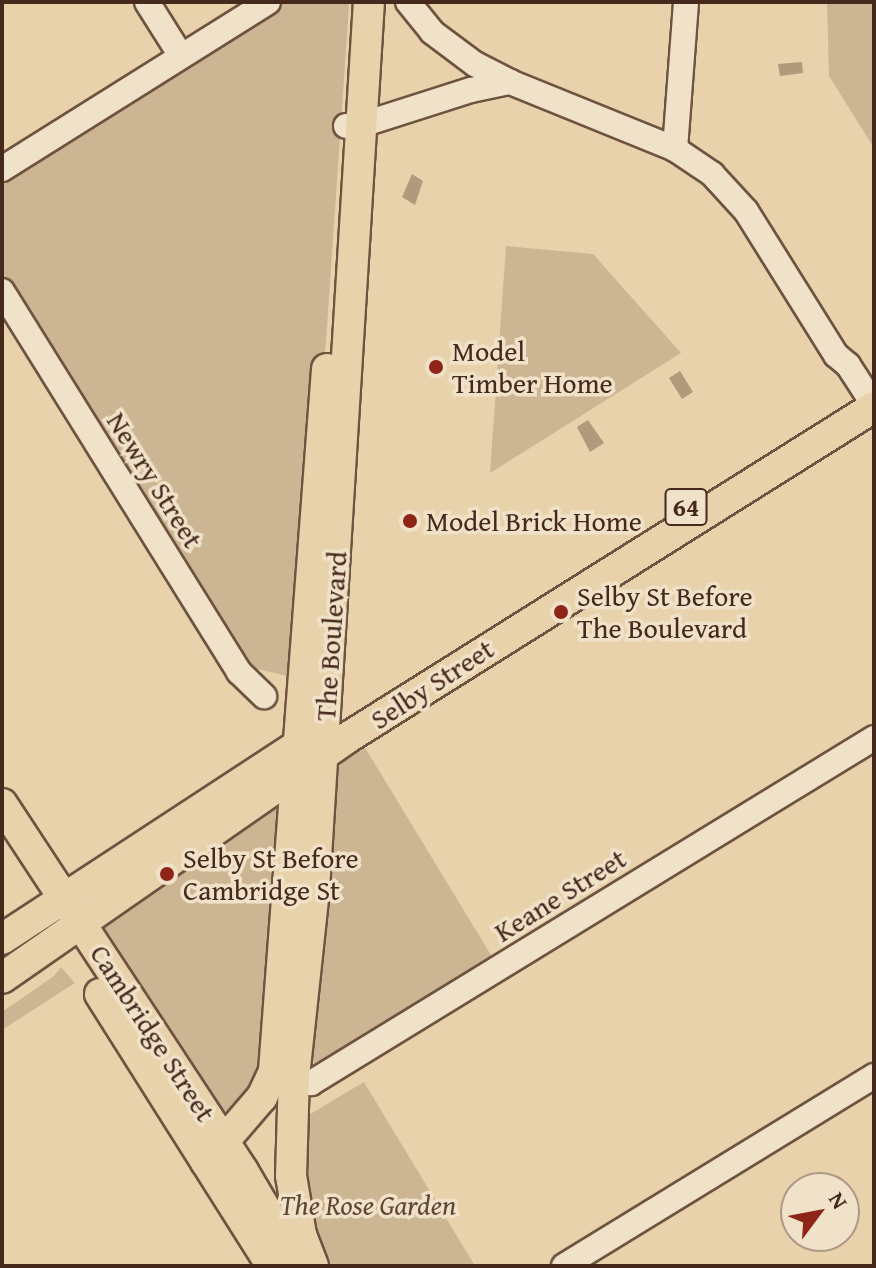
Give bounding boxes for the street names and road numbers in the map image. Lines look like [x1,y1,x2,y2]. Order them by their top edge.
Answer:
street label: Newry Street [100,406,210,554]
road number: 64 [664,485,708,529]
street label: The Boulevard [308,550,354,722]
street label: Selby Street [364,632,500,736]
street label: Keane Street [488,841,632,949]
street label: Cambridge Street [83,938,223,1128]

